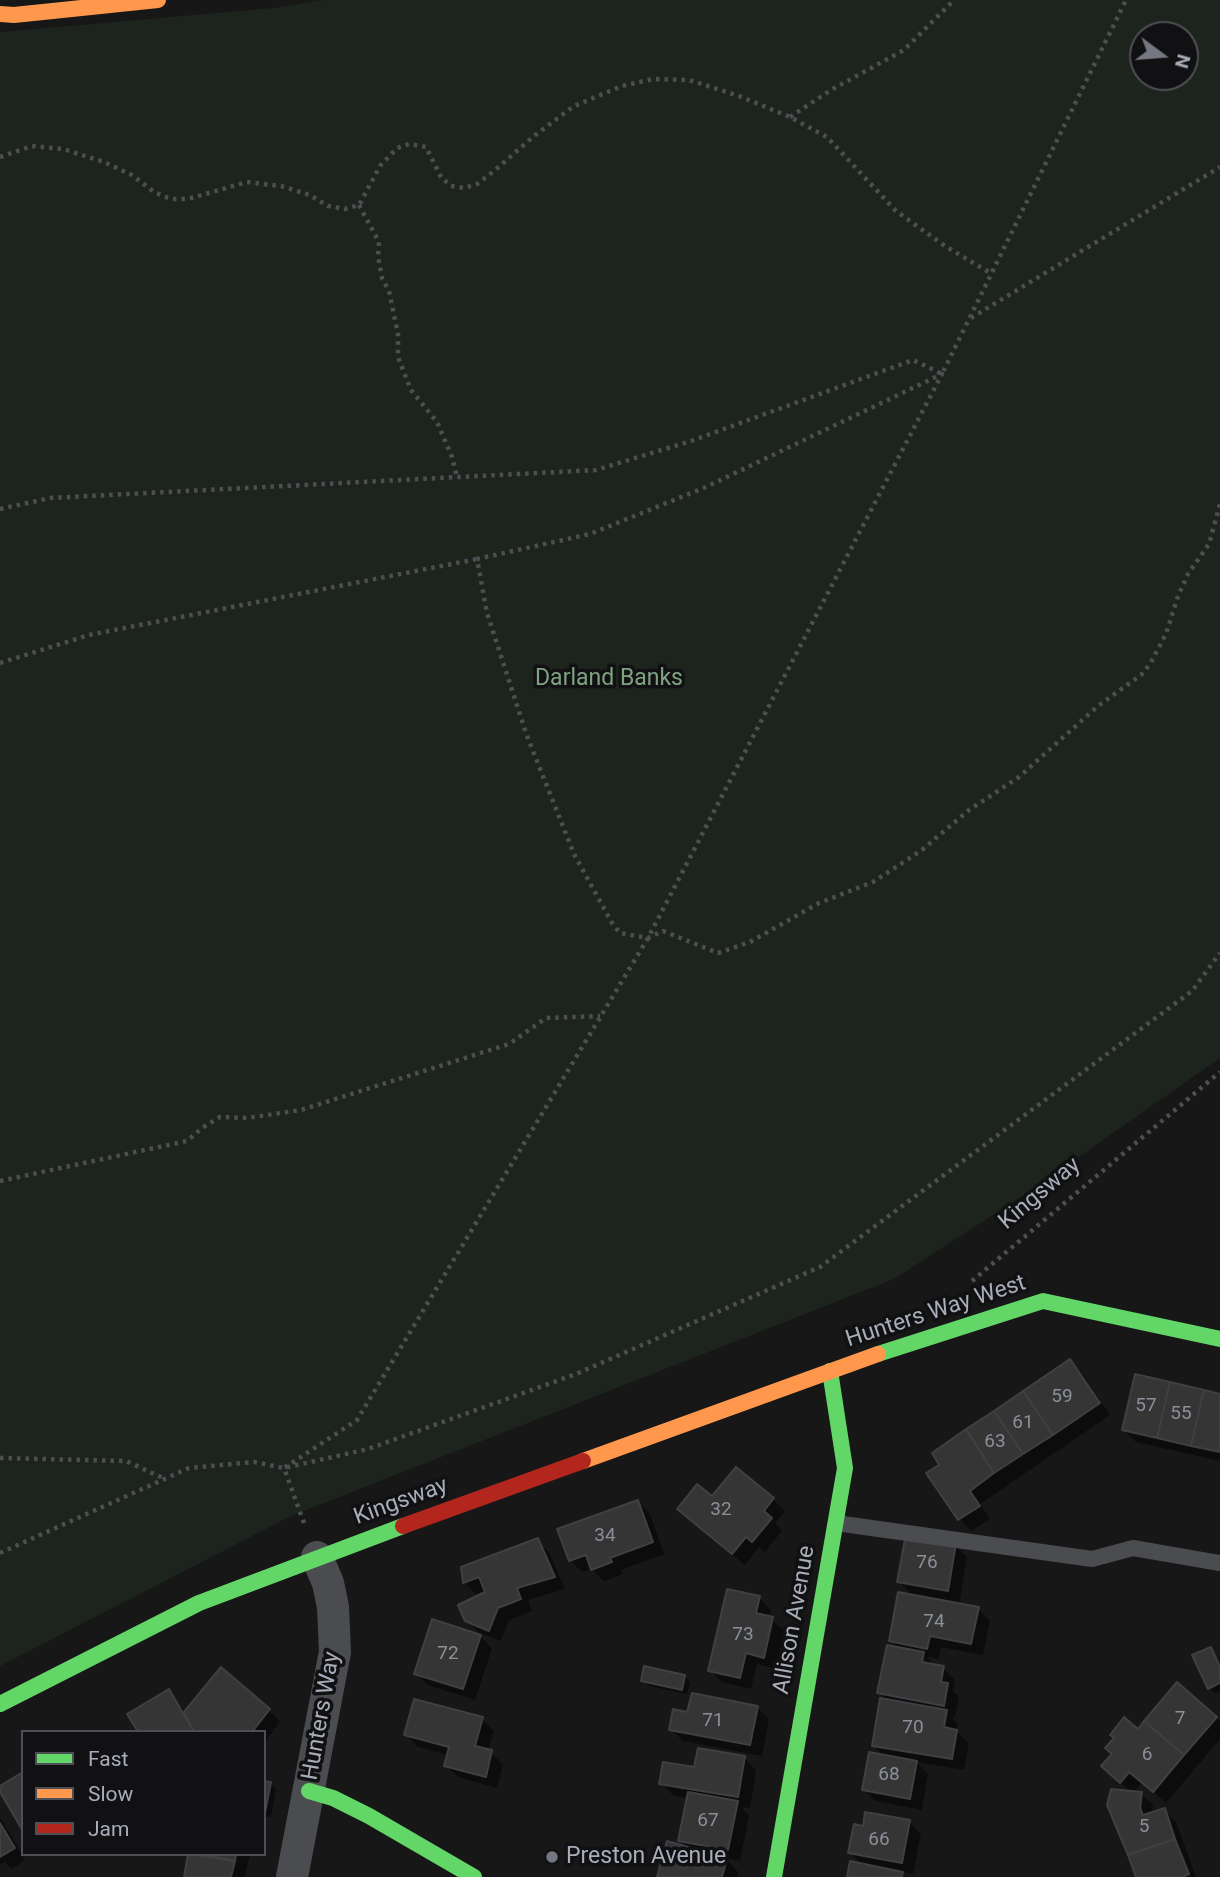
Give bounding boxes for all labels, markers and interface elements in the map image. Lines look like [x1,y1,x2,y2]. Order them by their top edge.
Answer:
north arrow [1129,21,1199,91]
text: N [1170,52,1196,71]
park label: Darland Banks [535,665,683,693]
street label: Kingsway [994,1152,1086,1236]
street label: Hunters Way West [843,1270,1029,1354]
house number: 59 [1051,1386,1073,1408]
house number: 57 [1135,1395,1157,1417]
house number: 55 [1170,1403,1192,1425]
house number: 61 [1012,1412,1034,1434]
house number: 63 [984,1431,1006,1453]
street label: Kingsway [350,1472,452,1532]
house number: 32 [710,1499,732,1521]
house number: 34 [594,1525,616,1547]
street label: Allison Avenue [768,1544,822,1696]
house number: 76 [916,1552,938,1574]
house number: 74 [923,1611,945,1633]
house number: 73 [732,1624,754,1646]
house number: 72 [437,1643,459,1665]
street label: Hunters Way [297,1650,347,1782]
house number: 7 [1175,1708,1185,1730]
house number: 71 [702,1710,724,1732]
house number: 70 [902,1717,924,1739]
legend [21,1730,266,1856]
house number: 6 [1142,1744,1152,1766]
text: Fast [88,1747,128,1771]
house number: 68 [878,1764,900,1786]
text: Slow [88,1782,133,1806]
house number: 67 [697,1810,719,1832]
house number: 5 [1139,1816,1149,1838]
text: Jam [88,1817,129,1841]
house number: 66 [868,1829,890,1851]
place label: Preston Avenue [566,1843,726,1871]
marker: Preston Avenue [544,1849,560,1865]

